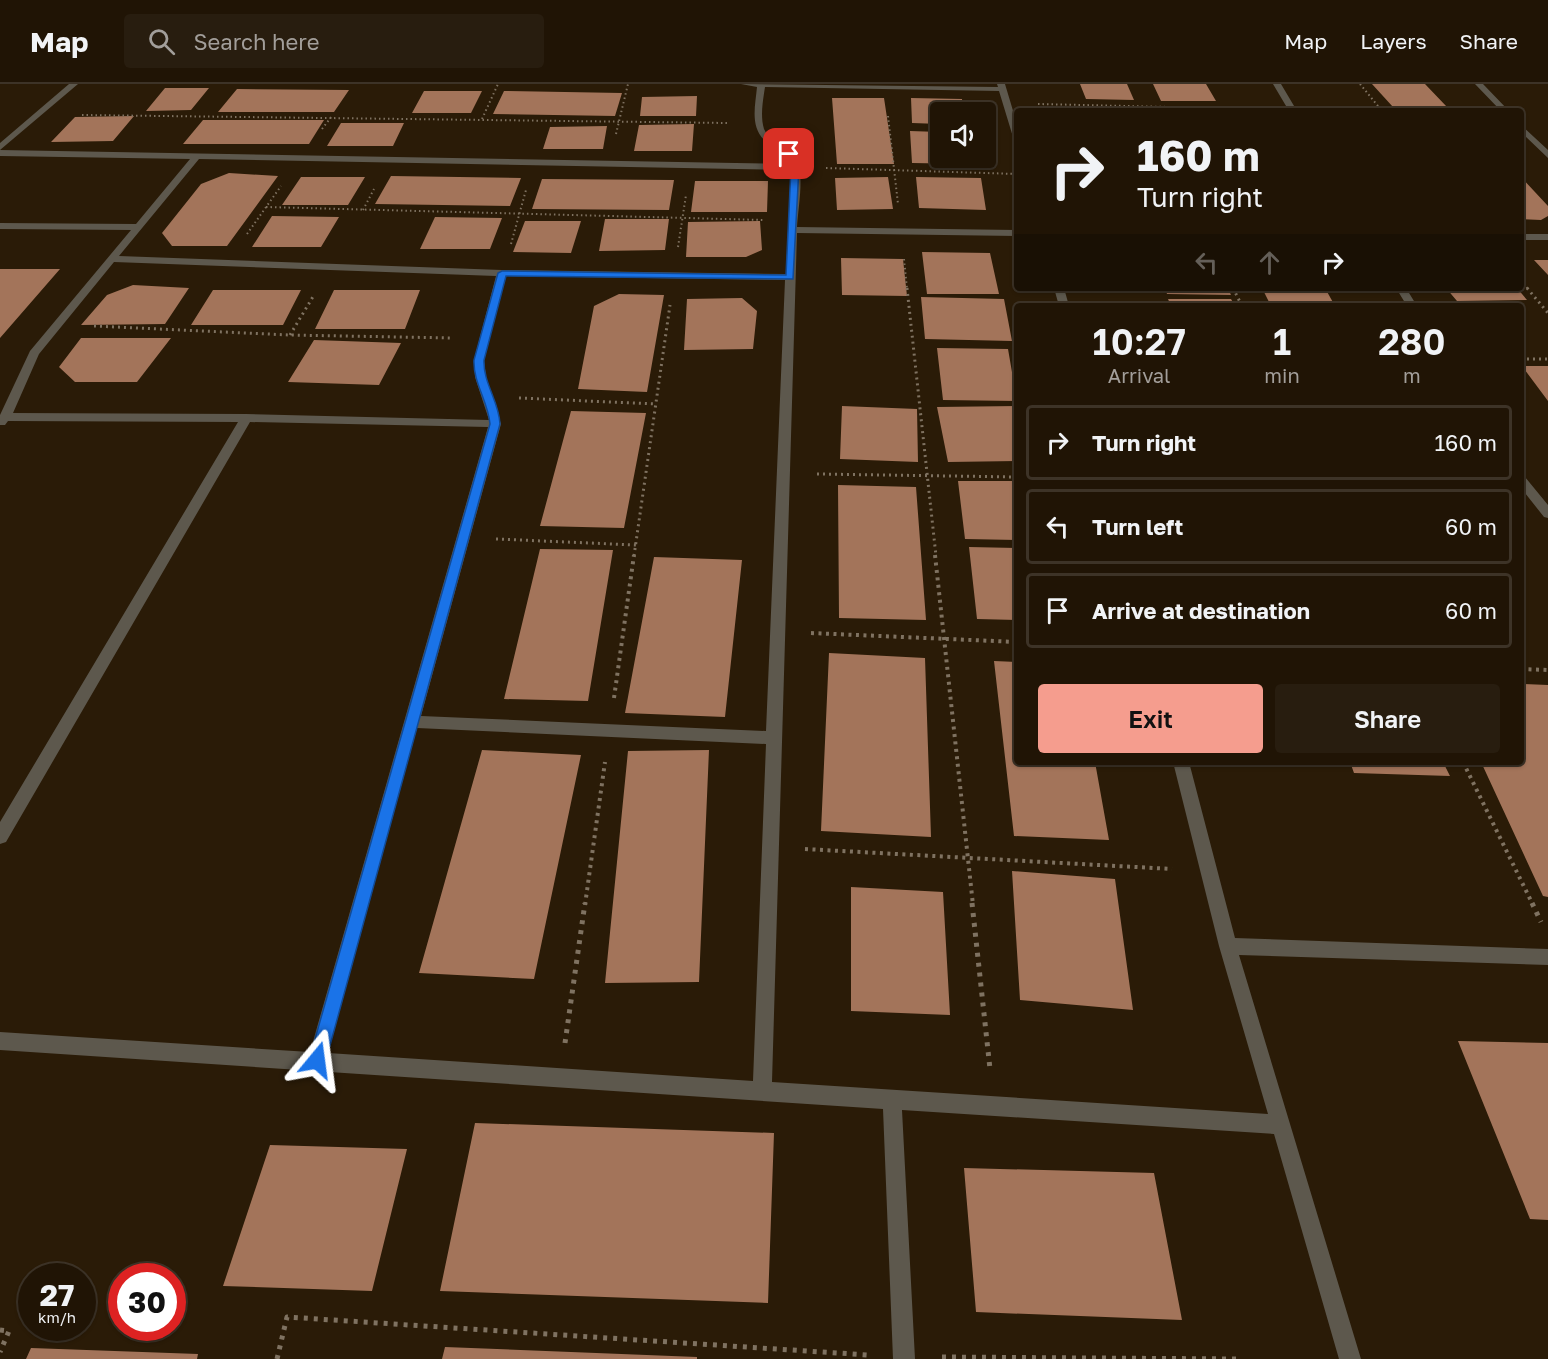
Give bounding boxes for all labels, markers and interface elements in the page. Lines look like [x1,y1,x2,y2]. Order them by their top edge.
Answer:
search box [124,14,544,68]
text: Map [30,25,88,58]
icon: search [145,25,178,58]
text: Search here [193,28,319,55]
text: Map [1284,28,1327,54]
text: Layers [1360,28,1427,54]
text: Share [1460,28,1518,54]
map controls [930,102,996,168]
button: sound [930,102,996,168]
pin [763,128,814,179]
text: 160 m [1137,130,1260,180]
icon: right [1038,132,1116,210]
icon: arrive [772,137,805,170]
text: Turn right [1137,181,1263,213]
icon: left [1190,246,1223,279]
icon: ahead [1253,246,1286,279]
icon: right [1316,246,1349,279]
text: 10:27 [1093,320,1186,363]
text: 1 [1273,320,1291,363]
text: 280 [1378,320,1445,363]
text: Arrival [1108,363,1171,387]
text: min [1264,363,1300,387]
text: m [1403,363,1421,387]
icon: right [1041,426,1074,459]
text: Turn right [1092,429,1196,456]
text: 160 m [1434,429,1497,456]
icon: left [1041,510,1074,543]
text: Turn left [1092,513,1183,540]
text: 60 m [1445,513,1497,540]
icon: arrive [1041,594,1074,627]
text: Arrive at destination [1092,597,1310,624]
text: 60 m [1445,597,1497,624]
button: Exit [1038,684,1263,753]
button: Share [1275,684,1500,753]
position arrow [285,1028,349,1092]
speed limit sign: 30 [108,1263,186,1341]
text: 27 [40,1277,74,1313]
text: km/h [38,1308,76,1326]

